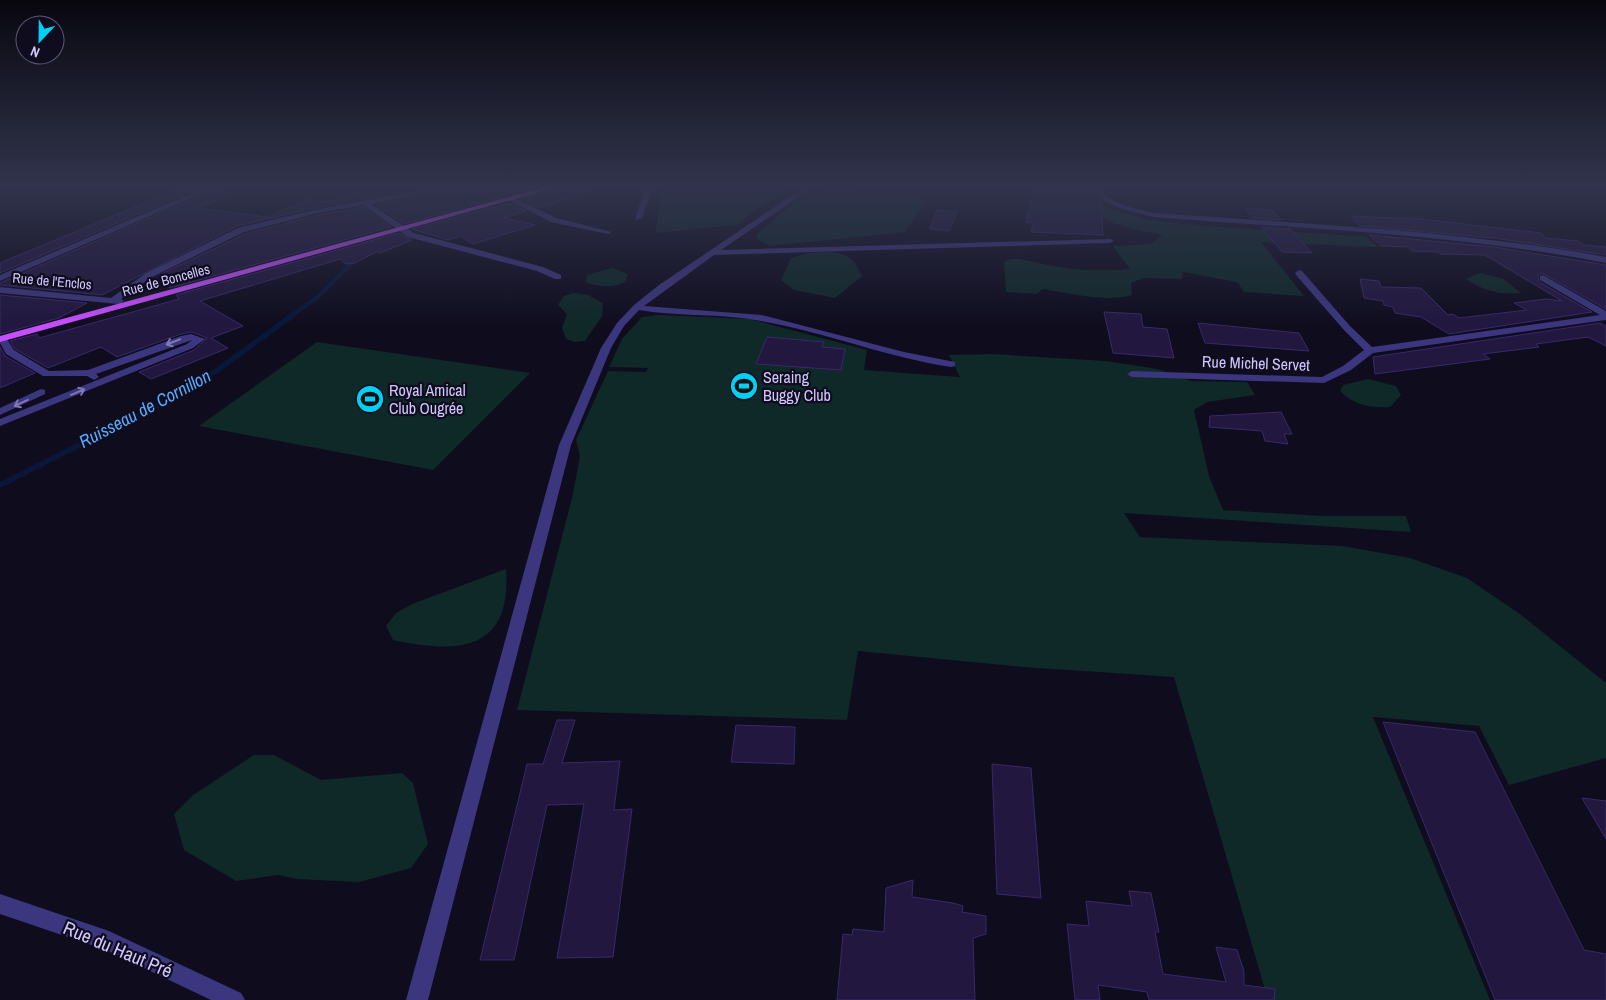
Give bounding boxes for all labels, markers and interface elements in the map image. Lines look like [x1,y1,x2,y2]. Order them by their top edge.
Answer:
north arrow [15,15,65,65]
text: N [28,42,42,62]
street label: Rue de Boncelles [120,260,212,300]
street label: Rue de l'Enclos [12,269,93,293]
one-way arrow [166,338,181,348]
street label: Rue Michel Servet [1202,350,1311,376]
water label: Ruisseau de Cornillon [74,363,215,454]
place label: Seraing Buggy Club [763,366,831,406]
sports icon: Seraing Buggy Club [729,371,759,401]
place label: Royal Amical Club Ougrée [389,379,466,419]
sports icon: Royal Amical Club Ougrée [355,384,385,414]
one-way arrow [70,386,85,396]
one-way arrow [14,399,29,408]
street label: Rue du Haut Pré [60,914,176,984]

